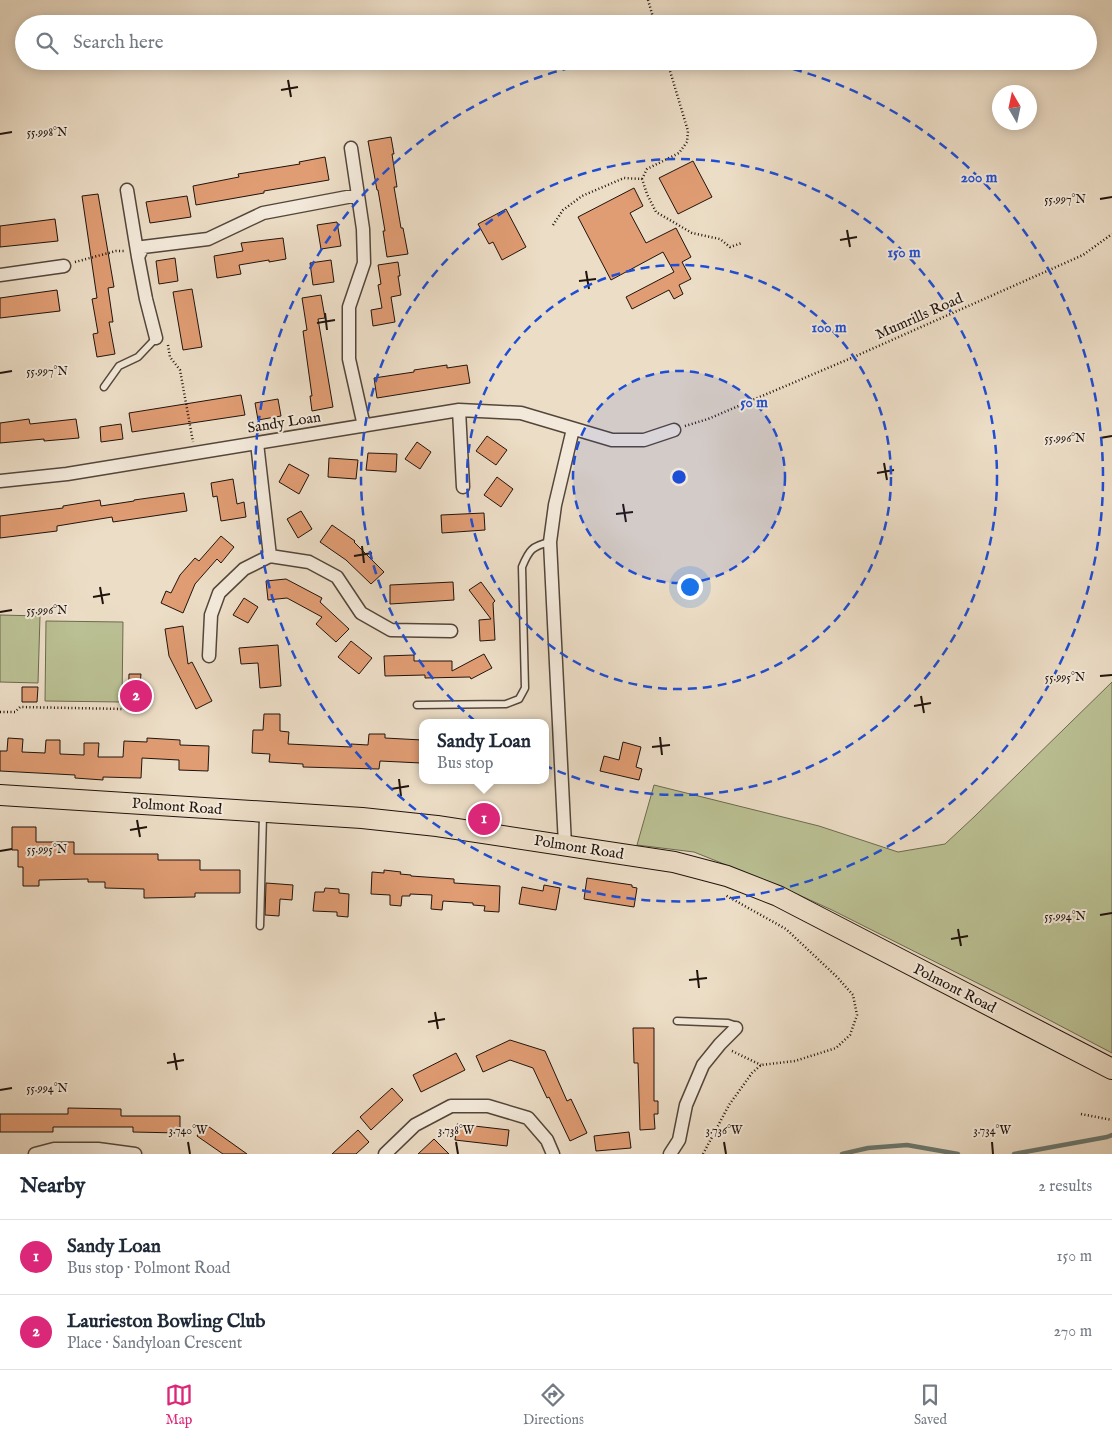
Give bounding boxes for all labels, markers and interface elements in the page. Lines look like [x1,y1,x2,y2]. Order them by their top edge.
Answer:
search box [15,15,1097,70]
icon: search [33,29,61,57]
text: Search here [73,31,164,55]
north arrow [992,85,1037,130]
text: 55.998°N [27,125,68,140]
text: 200 m [961,168,998,187]
text: 55.997°N [1044,192,1086,207]
text: 150 m [887,243,921,262]
street label: Mumrills Road [873,288,967,344]
text: 100 m [811,318,847,337]
text: 55.997°N [26,364,68,379]
text: 50 m [740,393,768,412]
street label: Sandy Loan [246,407,322,438]
text: 55.996°N [1045,431,1086,446]
centre of rings [670,468,688,486]
your location [677,574,703,600]
text: 55.996°N [27,603,68,618]
text: 55.995°N [1045,670,1086,685]
pin: 2 [120,677,152,715]
popup [419,719,549,784]
text: Sandy Loan [437,730,531,754]
text: Bus stop [437,754,493,774]
street label: Polmont Road [131,794,224,819]
pin: 1 [468,800,500,838]
street label: Polmont Road [533,831,626,864]
text: 55.995°N [27,842,68,857]
text: 55.994°N [1044,909,1086,924]
street label: Polmont Road [910,959,1000,1018]
text: 55.994°N [26,1081,68,1096]
text: 3.740°W [168,1123,208,1138]
text: 3.738°W [438,1123,475,1138]
text: 3.736°W [706,1123,743,1138]
text: 3.734°W [973,1123,1011,1138]
text: Nearby [20,1173,85,1200]
text: 2 results [1038,1177,1092,1197]
text: Sandy Loan [67,1235,161,1259]
text: 1 [33,1247,39,1267]
text: 150 m [1057,1247,1092,1267]
text: Bus stop · Polmont Road [67,1259,230,1279]
text: Laurieston Bowling Club [67,1310,265,1334]
text: 2 [32,1322,40,1342]
text: 270 m [1053,1322,1092,1342]
text: Place · Sandyloan Crescent [67,1334,242,1354]
tab: Map [165,1381,193,1429]
tab: Directions [523,1381,584,1429]
tab: Saved [914,1381,947,1429]

